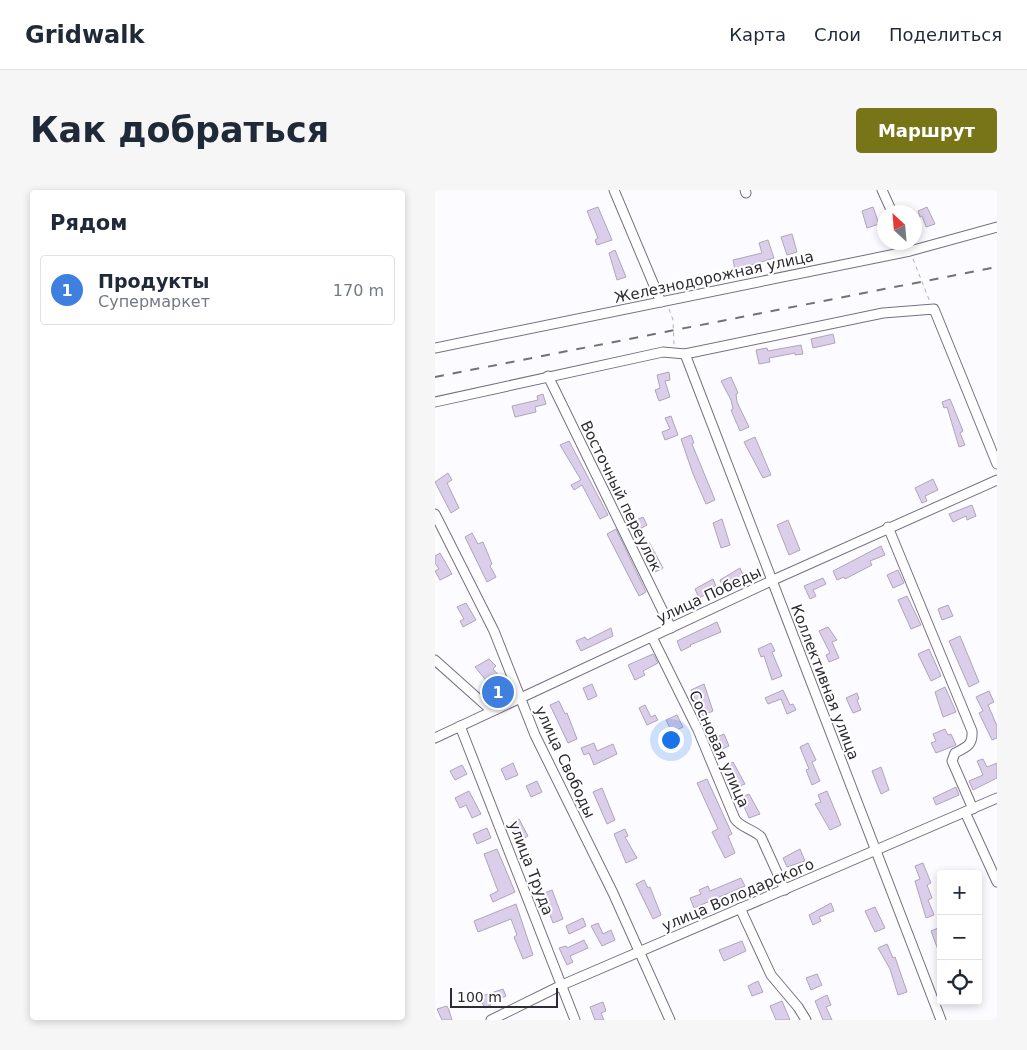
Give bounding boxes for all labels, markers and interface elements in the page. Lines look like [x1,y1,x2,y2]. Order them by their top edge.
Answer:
text: Gridwalk [25,21,145,49]
text: Карта [729,24,786,45]
text: Слои [814,24,861,45]
text: Поделиться [889,24,1002,45]
button: Маршрут [856,108,997,153]
text: Как добраться [30,110,329,150]
north arrow [877,205,922,250]
text: Рядом [50,211,127,235]
street label: Железнодорожная улица [613,247,815,307]
text: Продукты [98,270,209,292]
text: 1 [61,281,73,300]
text: 170 m [333,281,384,300]
text: Супермаркет [98,292,210,311]
street label: Восточный переулок [577,418,665,574]
street label: улица Победы [654,563,764,627]
street label: Коллективная улица [787,602,863,762]
pin: 1 [482,673,514,711]
street label: Сосновая улица [685,688,753,810]
street label: улица Свободы [531,703,599,821]
your location [658,727,684,753]
street label: улица Труда [505,818,557,918]
street label: улица Володарского [659,855,817,935]
map controls [937,870,982,1005]
button: + [937,870,982,915]
button: − [937,915,982,960]
button: locate [937,960,982,1005]
scale bar [450,985,557,1008]
text: 100 m [457,989,502,1005]

